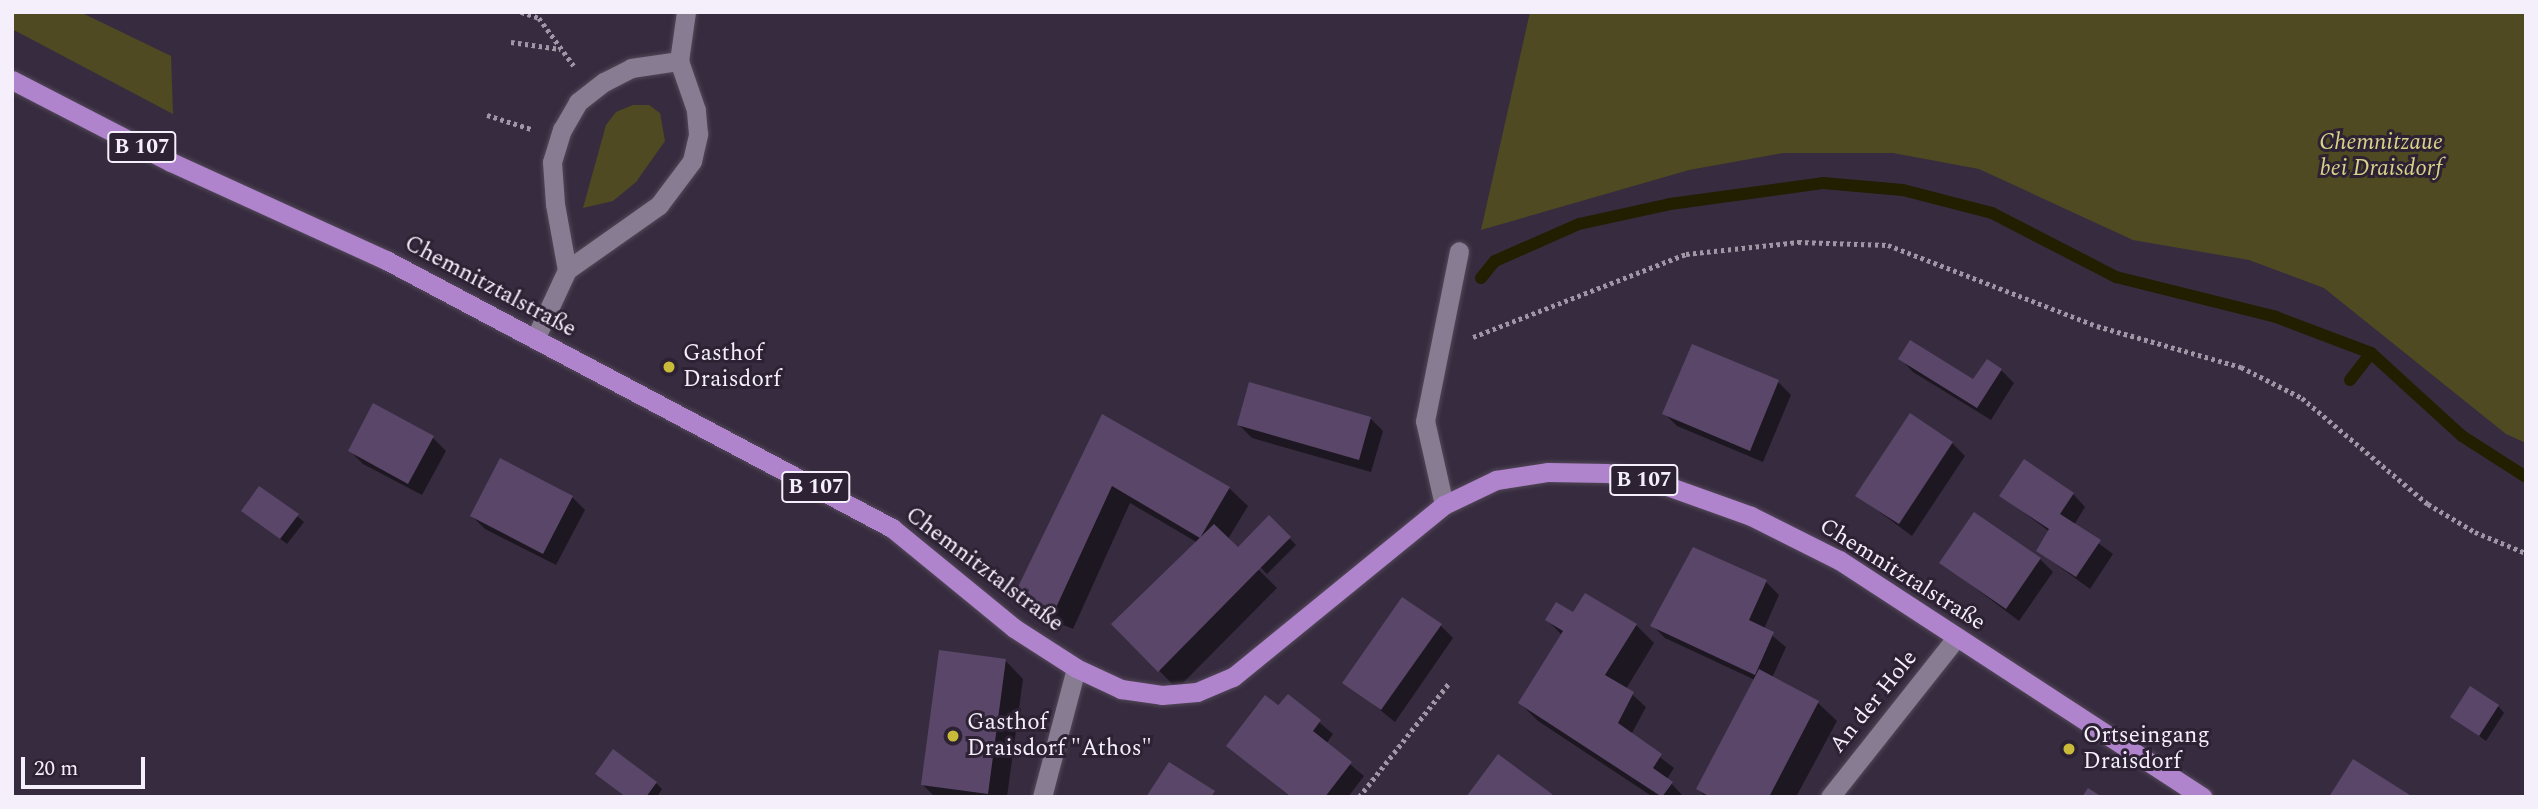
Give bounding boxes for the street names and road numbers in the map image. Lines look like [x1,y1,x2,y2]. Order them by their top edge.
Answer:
road number: B 107 [107,130,177,164]
street label: Chemnitztalstraße [399,230,581,344]
road number: B 107 [1609,462,1679,498]
road number: B 107 [781,470,851,504]
street label: Chemnitztalstraße [900,502,1068,638]
street label: Chemnitztalstraße [1814,513,1990,637]
street label: An der Hole [1824,645,1924,759]

